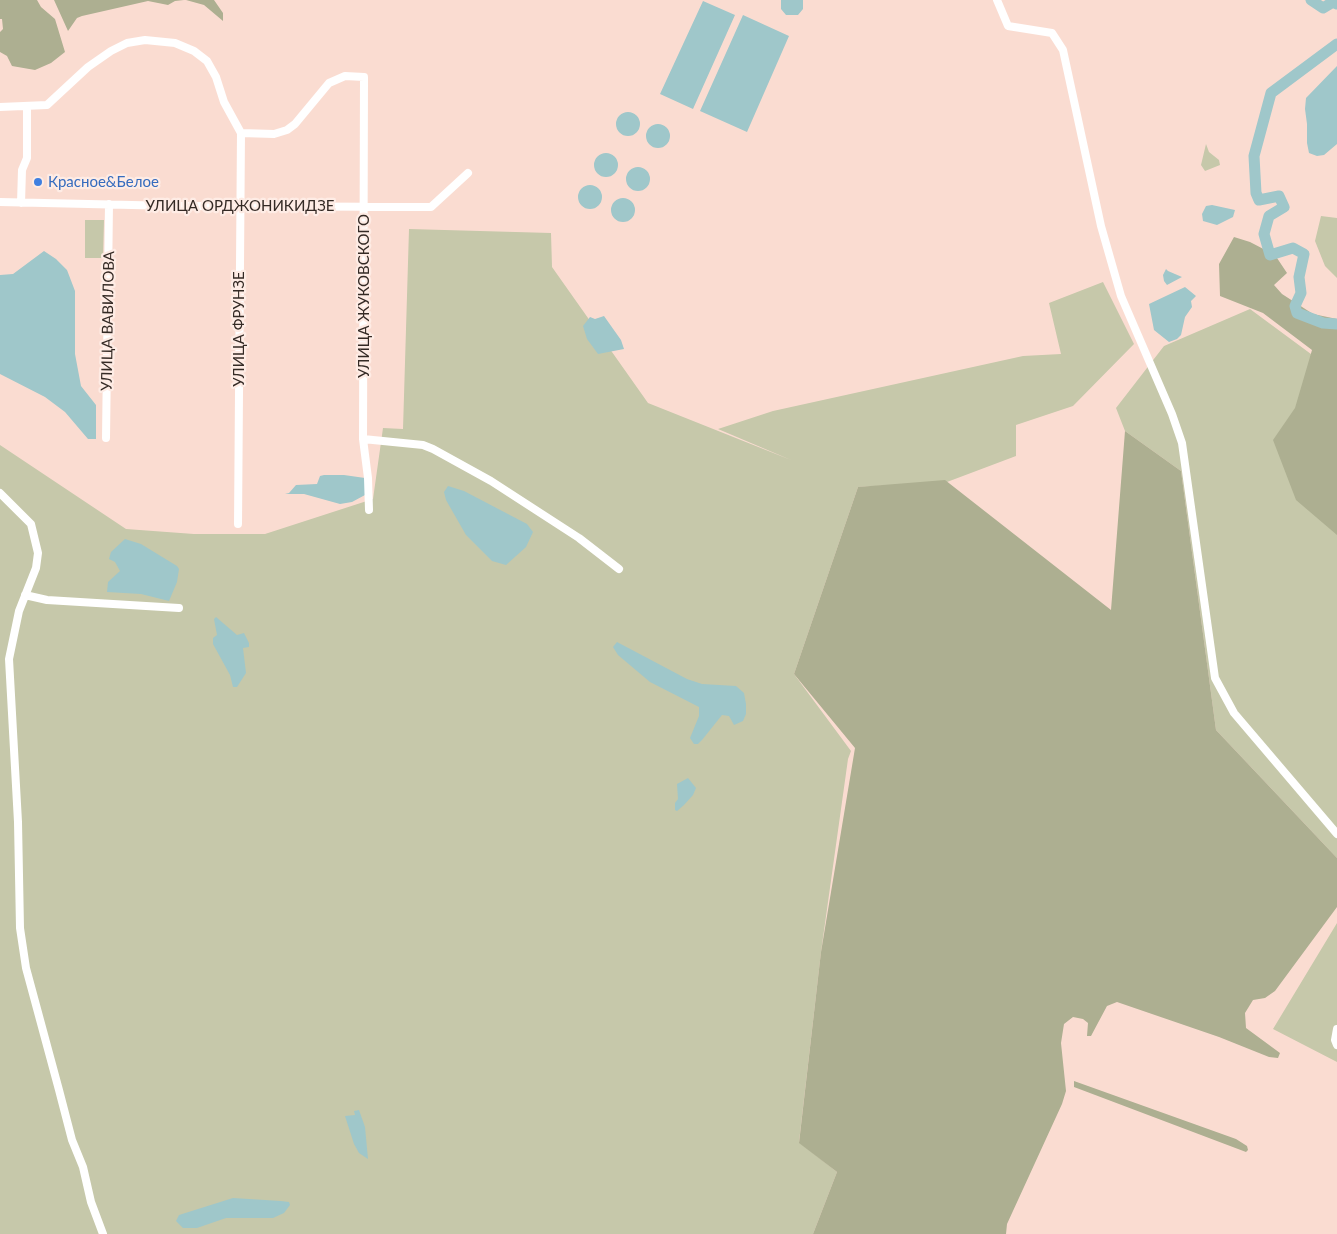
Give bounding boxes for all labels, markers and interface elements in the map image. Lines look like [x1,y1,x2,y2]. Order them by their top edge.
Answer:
place label: Красное&Белое [48,173,159,191]
marker: Красное&Белое [32,176,44,188]
street label: УЛИЦА ОРДЖОНИКИДЗЕ [146,197,334,215]
street label: УЛИЦА ЖУКОВСКОГО [355,214,373,378]
street label: УЛИЦА ВАВИЛОВА [98,251,118,391]
street label: УЛИЦА ФРУНЗЕ [230,271,248,387]

